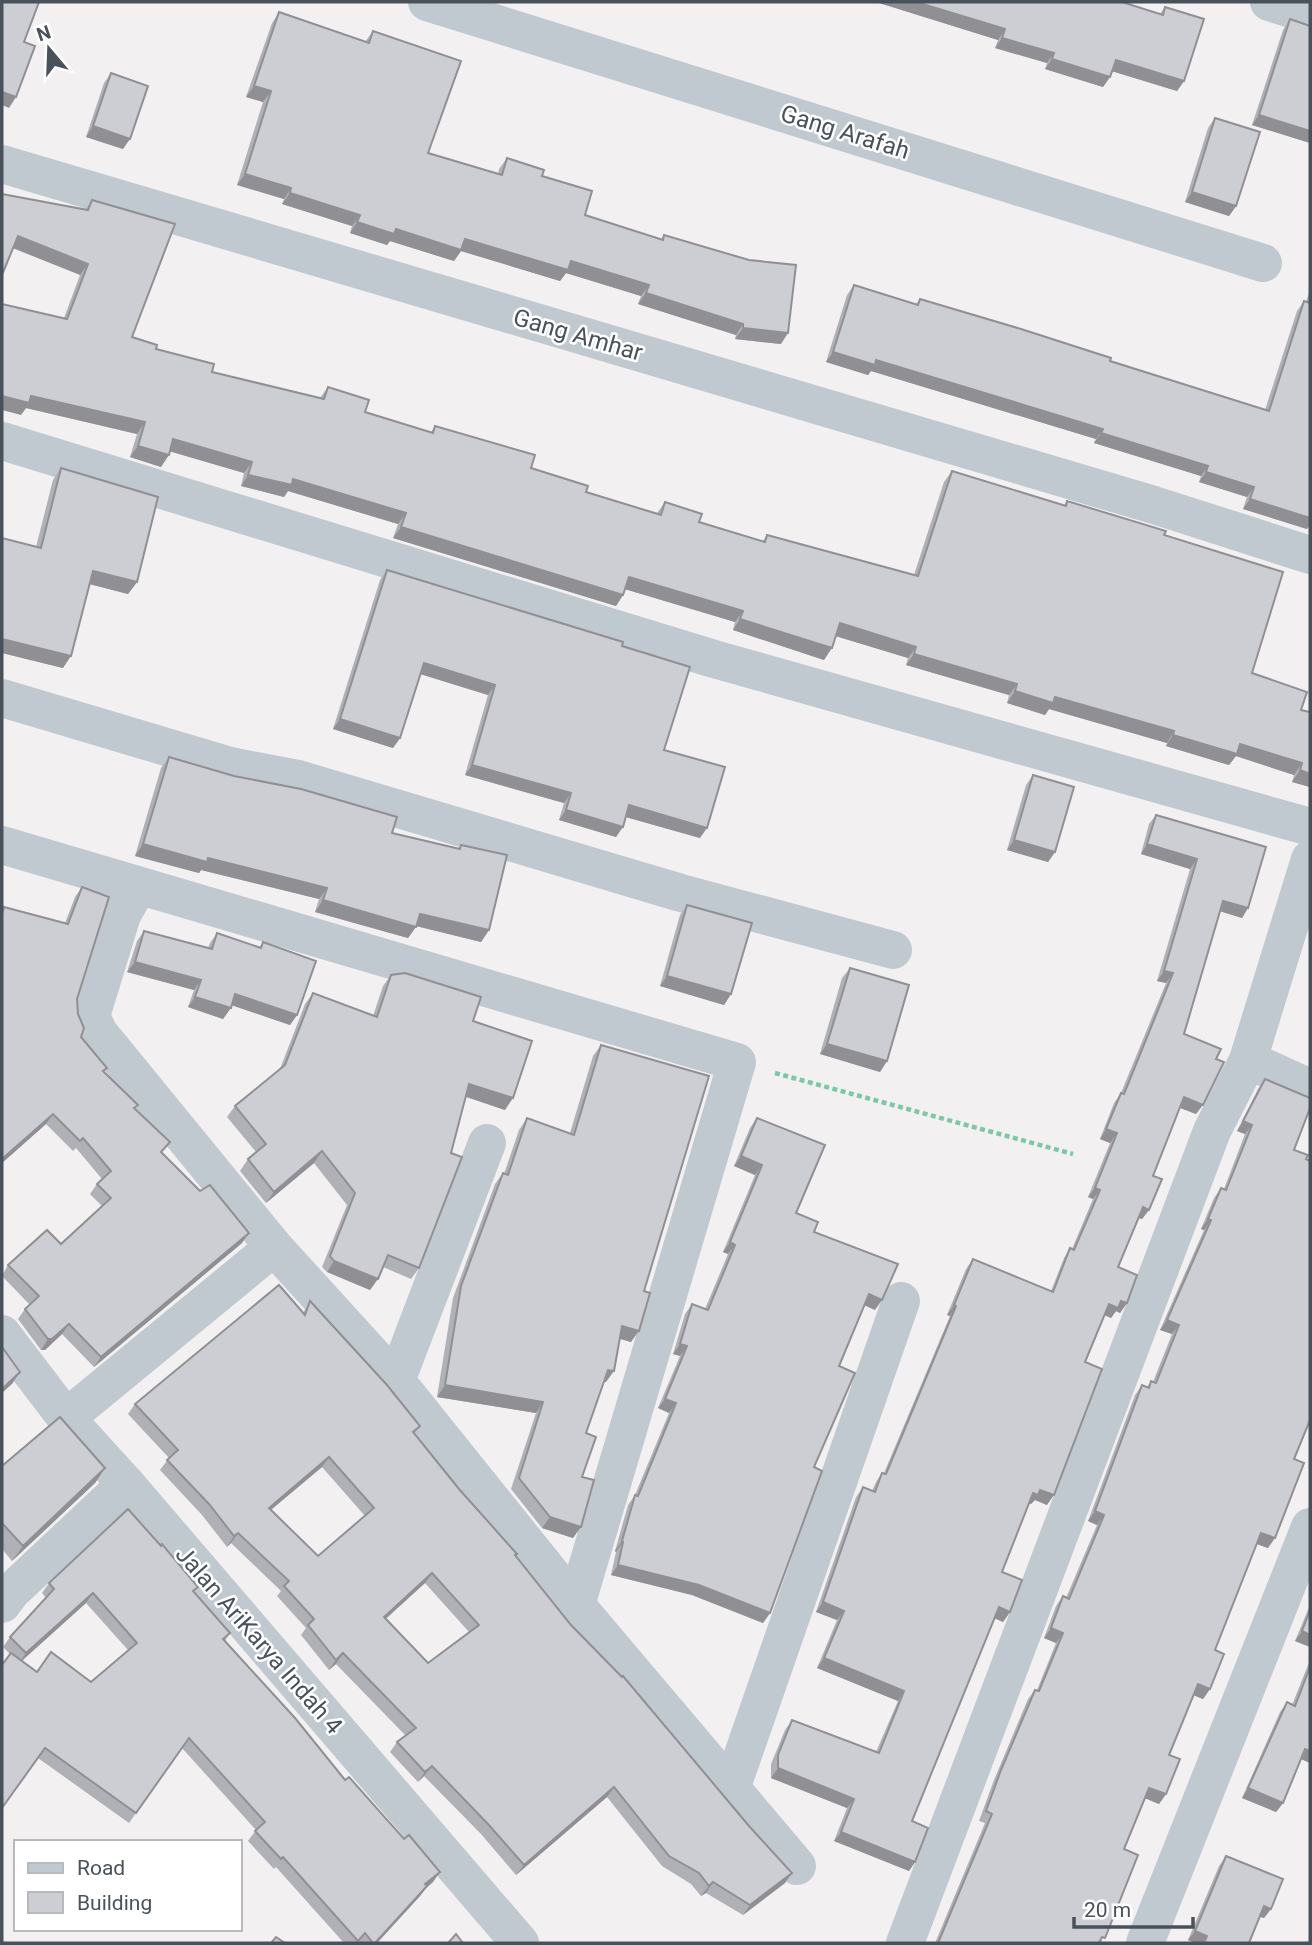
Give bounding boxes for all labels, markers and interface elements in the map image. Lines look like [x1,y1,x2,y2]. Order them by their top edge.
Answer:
north arrow [14,14,84,84]
text: N [34,20,54,46]
street label: Gang Arafah [777,99,913,165]
street label: Gang Amhar [510,303,646,367]
street label: Jalan AriKarya Indah 4 [170,1540,348,1740]
legend [14,1840,242,1931]
text: Road [77,1856,125,1880]
scale bar [1074,1885,1193,1929]
text: Building [77,1891,152,1915]
text: 20 m [1084,1898,1131,1922]

